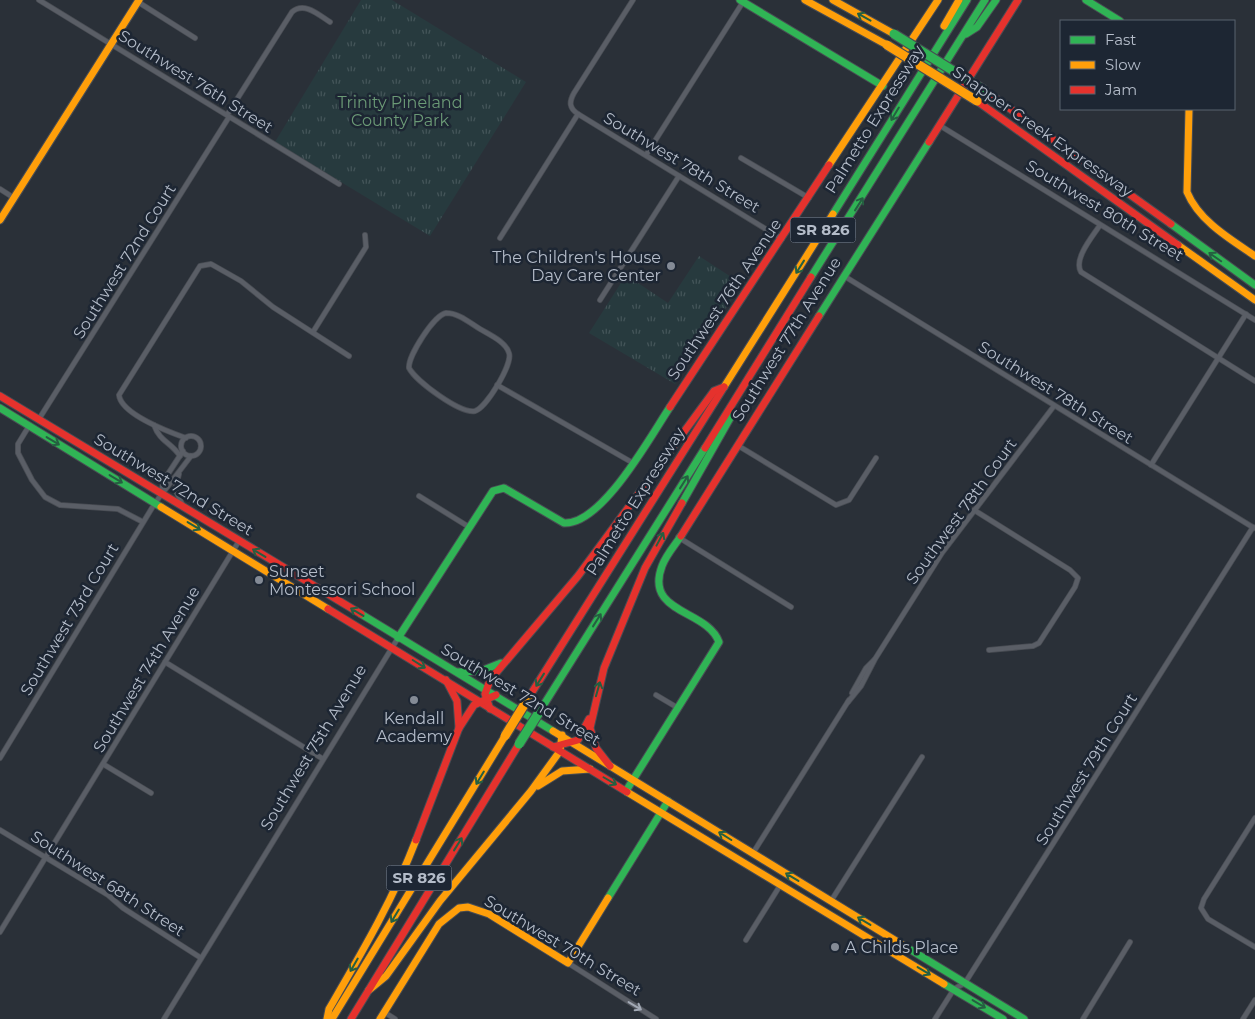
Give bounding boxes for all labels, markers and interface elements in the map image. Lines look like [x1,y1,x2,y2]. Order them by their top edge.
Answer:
one-way arrow [856,12,871,22]
legend [1060,20,1235,110]
street label: Southwest 76th Street [115,26,277,137]
text: Fast [1105,30,1136,49]
street label: Palmetto Expressway [821,41,928,197]
text: Slow [1105,55,1141,74]
street label: Snapper Creek Expressway [949,62,1137,201]
text: Jam [1104,80,1137,99]
park label: Trinity Pineland County Park [337,93,463,130]
one-way arrow [890,107,900,121]
street label: Southwest 78th Street [600,108,764,217]
street label: Southwest 80th Street [1022,156,1187,265]
street label: Southwest 72nd Court [69,180,180,342]
one-way arrow [853,197,864,211]
street label: Southwest 76th Avenue [663,215,786,384]
road number: SR 826 [790,218,856,242]
place label: The Children's House Day Care Center [492,248,661,285]
one-way arrow [1208,252,1222,262]
street label: Southwest 77th Avenue [728,254,845,425]
marker: The Children's House Day Care Center [665,260,677,272]
one-way arrow [795,260,805,274]
street label: Southwest 78th Street [975,337,1137,448]
street label: Palmetto Expressway [582,423,689,579]
street label: Southwest 72nd Street [91,429,257,540]
street label: Southwest 78th Court [902,434,1021,588]
one-way arrow [45,436,59,446]
one-way arrow [108,474,122,484]
one-way arrow [679,476,689,490]
one-way arrow [186,522,200,532]
one-way arrow [655,532,665,547]
street label: Southwest 73rd Court [16,539,123,699]
one-way arrow [252,548,266,558]
place label: Sunset Montessori School [269,562,415,599]
marker: Sunset Montessori School [253,574,265,586]
street label: Southwest 74th Avenue [89,583,204,756]
one-way arrow [350,607,364,617]
one-way arrow [593,613,603,627]
street label: Southwest 72nd Street [438,639,604,750]
one-way arrow [411,659,425,669]
street label: Southwest 75th Avenue [256,661,370,834]
one-way arrow [534,673,544,687]
one-way arrow [594,682,603,698]
street label: Southwest 79th Court [1032,689,1141,849]
marker: Kendall Academy [408,694,420,706]
place label: Kendall Academy [376,709,452,746]
one-way arrow [474,770,484,784]
one-way arrow [602,777,616,787]
street label: Southwest 68th Street [27,827,189,941]
one-way arrow [718,831,732,841]
one-way arrow [454,837,464,851]
road number: SR 826 [386,866,452,890]
one-way arrow [785,872,799,882]
street label: Southwest 70th Street [481,891,645,1000]
one-way arrow [390,909,400,923]
one-way arrow [857,916,871,926]
place label: A Childs Place [845,938,958,957]
marker: A Childs Place [829,941,841,953]
one-way arrow [349,957,359,971]
one-way arrow [917,966,931,976]
one-way arrow [971,999,985,1009]
one-way arrow [627,1002,641,1012]

